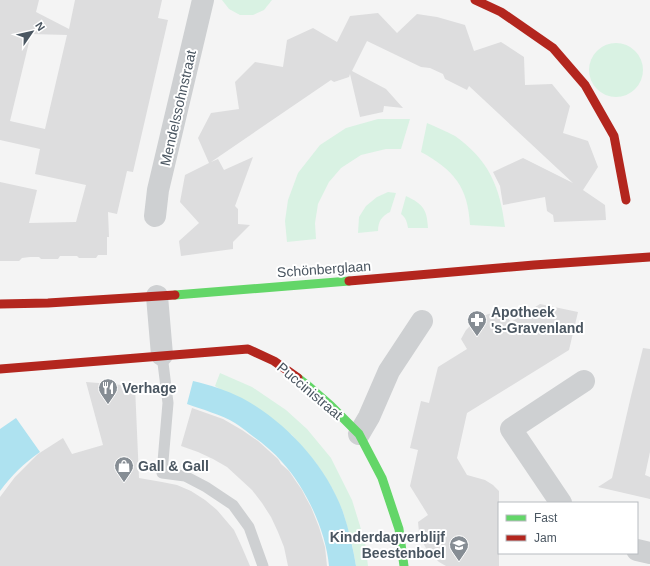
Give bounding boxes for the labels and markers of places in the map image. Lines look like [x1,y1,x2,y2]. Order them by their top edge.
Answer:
place label: Apotheek 's-Gravenland [491,304,584,336]
pharmacy icon: Apotheek 's-Gravenland [466,309,488,337]
restaurant icon: Verhage [97,377,119,405]
place label: Verhage [122,380,177,396]
shop icon: Gall & Gall [113,455,135,483]
place label: Gall & Gall [138,458,209,474]
place label: Kinderdagverblijf Beestenboel [330,529,445,561]
school or university icon: Kinderdagverblijf Beestenboel [448,534,470,562]

